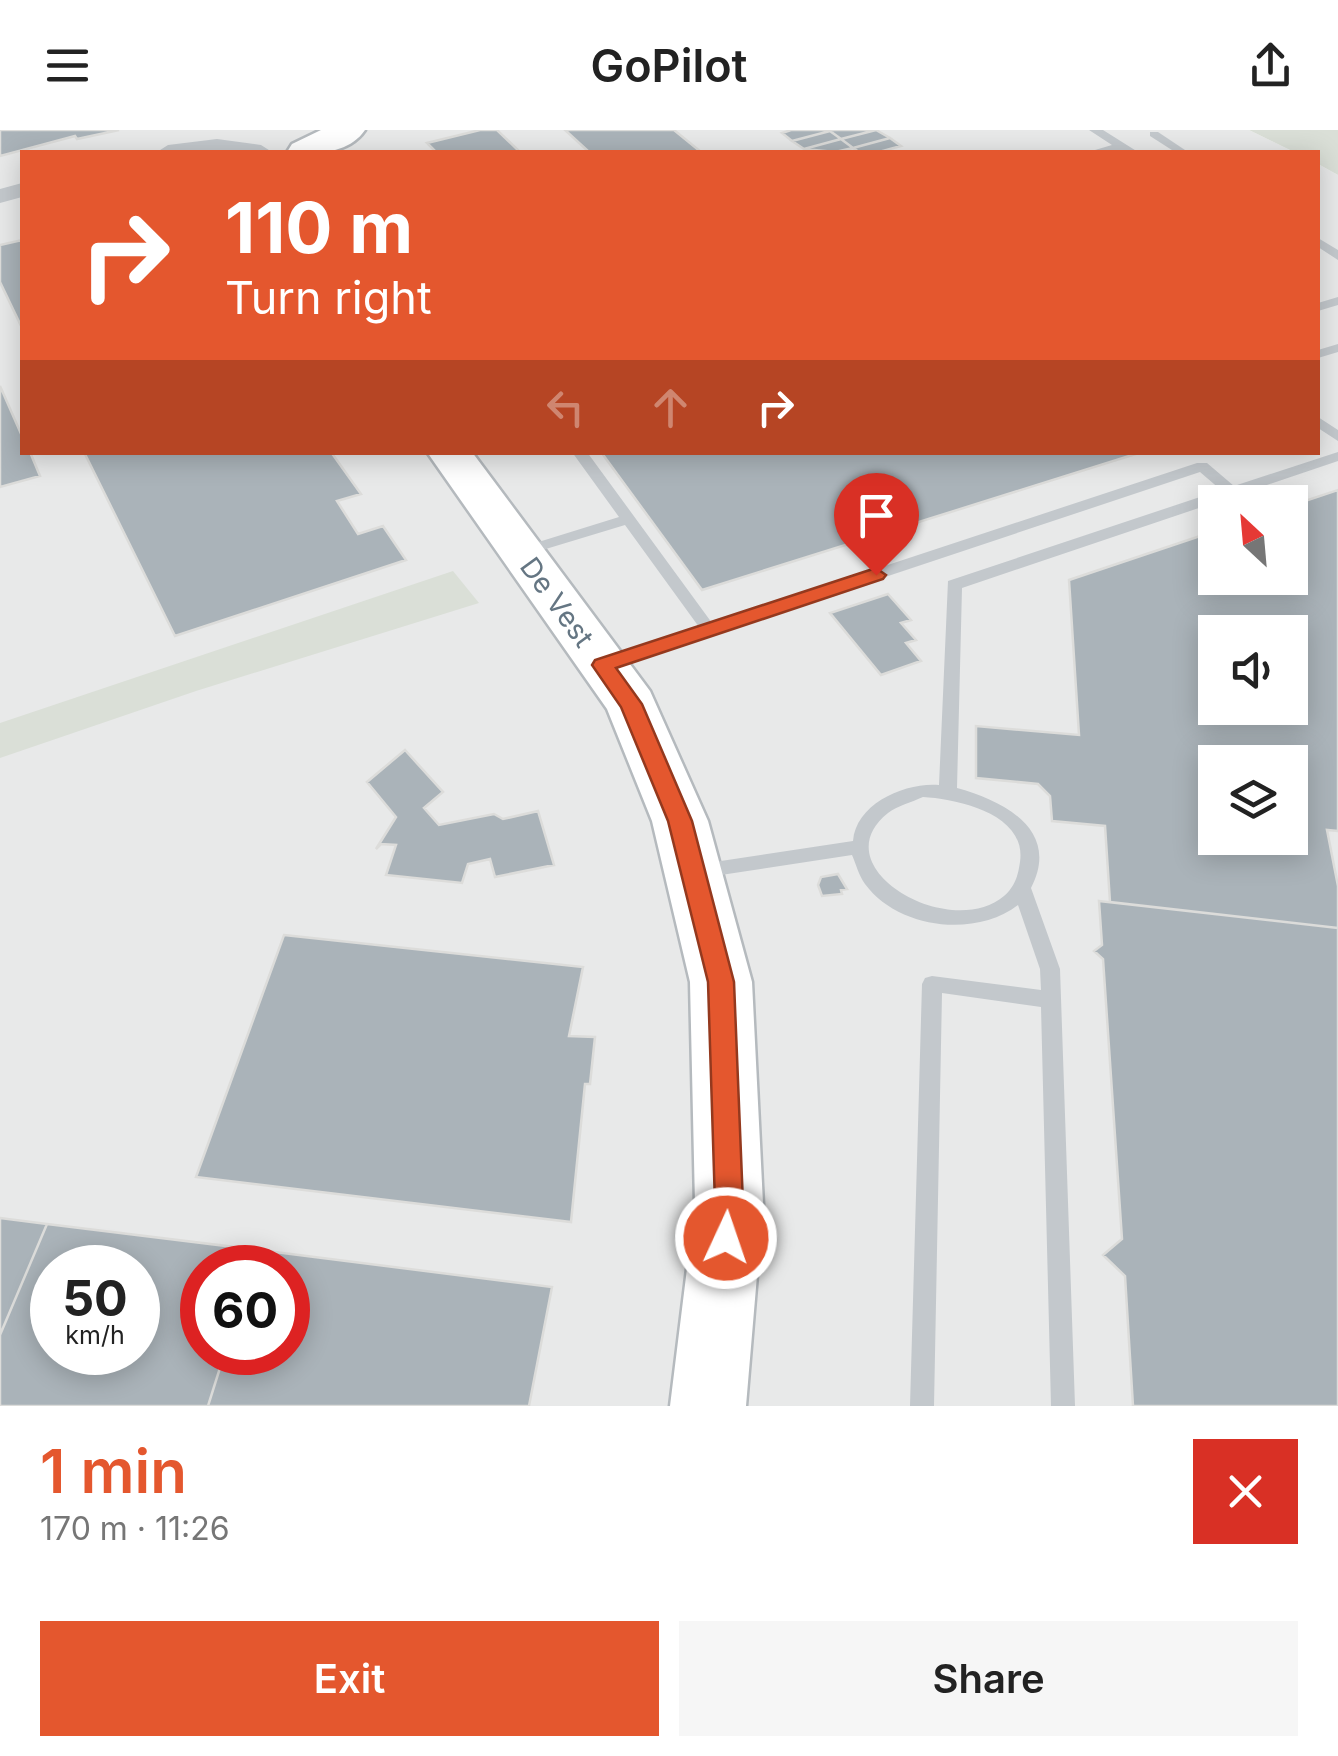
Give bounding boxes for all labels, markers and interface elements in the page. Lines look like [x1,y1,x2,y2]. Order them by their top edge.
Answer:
icon: menu [40,38,95,93]
text: GoPilot [591,38,747,93]
icon: share [1243,38,1298,93]
text: 110 m [225,185,413,270]
icon: right [60,190,190,320]
text: Turn right [225,270,432,325]
icon: left [538,380,593,435]
icon: ahead [643,380,698,435]
icon: right [748,380,803,435]
pin [834,473,919,576]
north arrow [1198,485,1308,595]
map controls [1198,485,1308,855]
icon: arrive [849,488,904,543]
street label: De Vest [513,551,601,653]
button: sound [1198,615,1308,725]
button: layers [1198,745,1308,855]
position arrow [674,1186,778,1290]
speed limit sign: 60 [180,1245,310,1375]
text: 50 [62,1268,128,1328]
text: km/h [65,1320,125,1350]
text: 1 min [40,1435,187,1507]
button: close [1193,1439,1298,1544]
text: 170 m · 11:26 [40,1509,230,1548]
button: Exit [40,1621,659,1736]
button: Share [679,1621,1298,1736]

